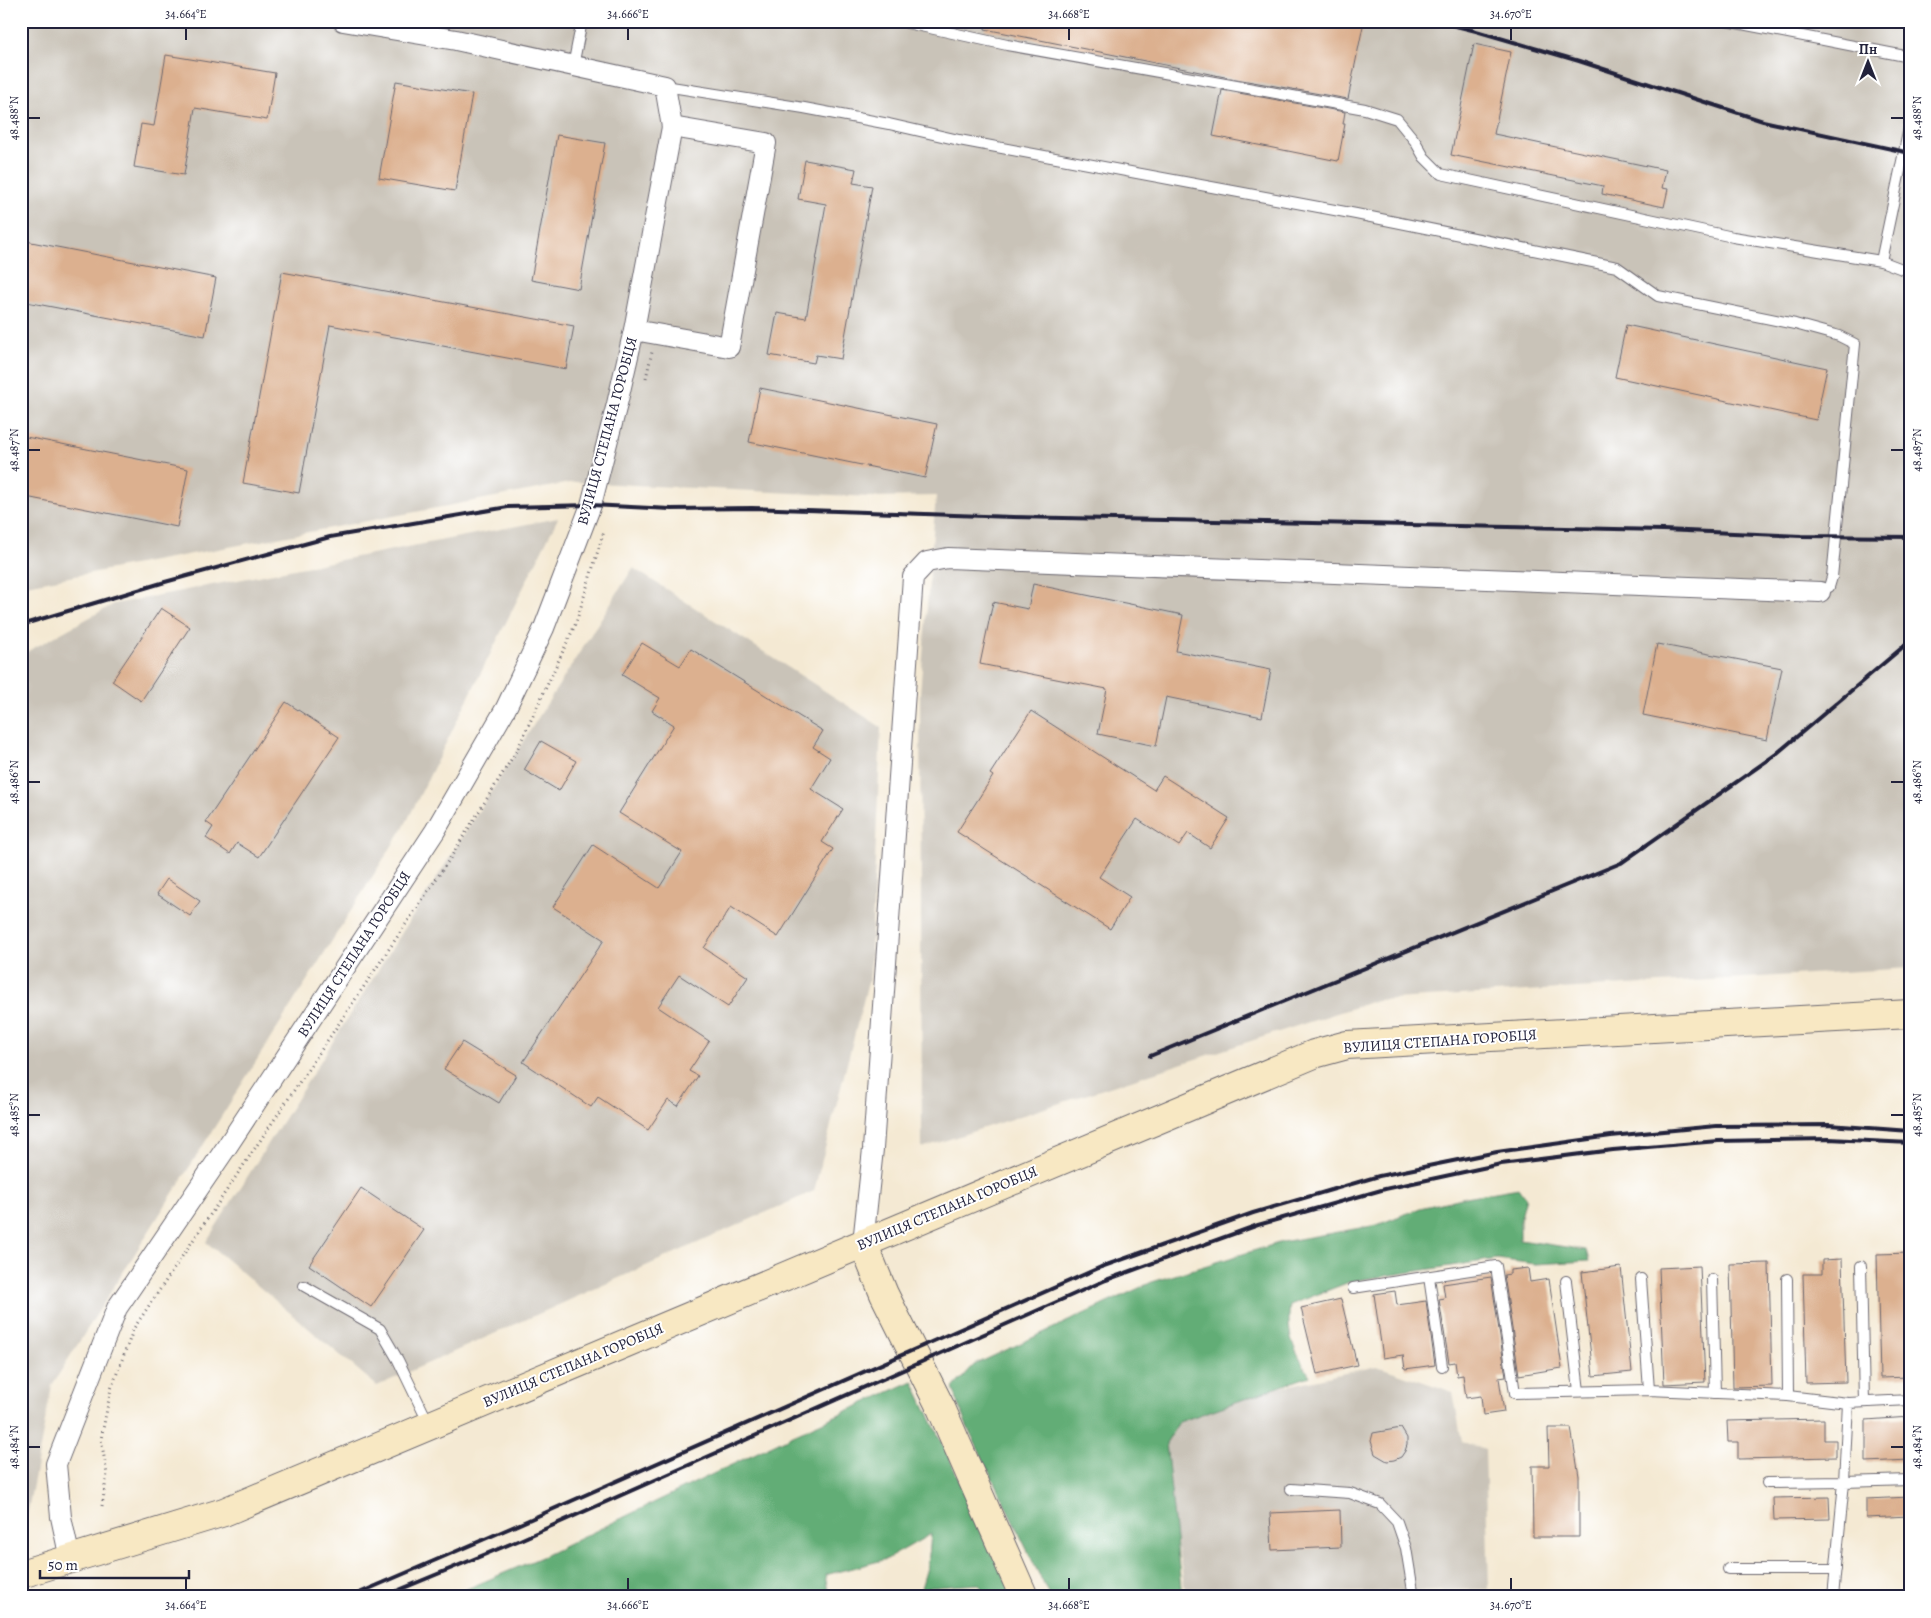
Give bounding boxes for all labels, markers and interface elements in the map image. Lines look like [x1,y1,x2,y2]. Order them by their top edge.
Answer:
text: 34.664°E [165,6,207,22]
text: 34.666°E [607,6,649,22]
text: 34.668°E [1048,6,1090,22]
text: 34.670°E [1490,6,1532,22]
north arrow [1844,38,1894,88]
text: Пн [1859,40,1877,59]
text: 48.488°N [6,96,22,140]
text: 48.488°N [1909,96,1925,140]
street label: ВУЛИЦЯ СТЕПАНА ГОРОБЦЯ [572,335,642,527]
text: 48.487°N [6,428,22,472]
text: 48.487°N [1909,428,1925,472]
text: 48.486°N [6,760,22,804]
text: 48.486°N [1909,760,1925,804]
street label: ВУЛИЦЯ СТЕПАНА ГОРОБЦЯ [293,867,415,1041]
street label: ВУЛИЦЯ СТЕПАНА ГОРОБЦЯ [1342,1024,1538,1058]
text: 48.485°N [6,1093,22,1137]
text: 48.485°N [1909,1093,1925,1137]
street label: ВУЛИЦЯ СТЕПАНА ГОРОБЦЯ [854,1161,1040,1255]
street label: ВУЛИЦЯ СТЕПАНА ГОРОБЦЯ [480,1318,666,1412]
text: 48.484°N [6,1425,22,1469]
text: 48.484°N [1909,1425,1925,1469]
scale bar [40,1548,189,1580]
text: 50 m [48,1555,78,1575]
text: 34.664°E [165,1597,207,1613]
text: 34.666°E [607,1597,649,1613]
text: 34.668°E [1048,1597,1090,1613]
text: 34.670°E [1490,1597,1532,1613]

